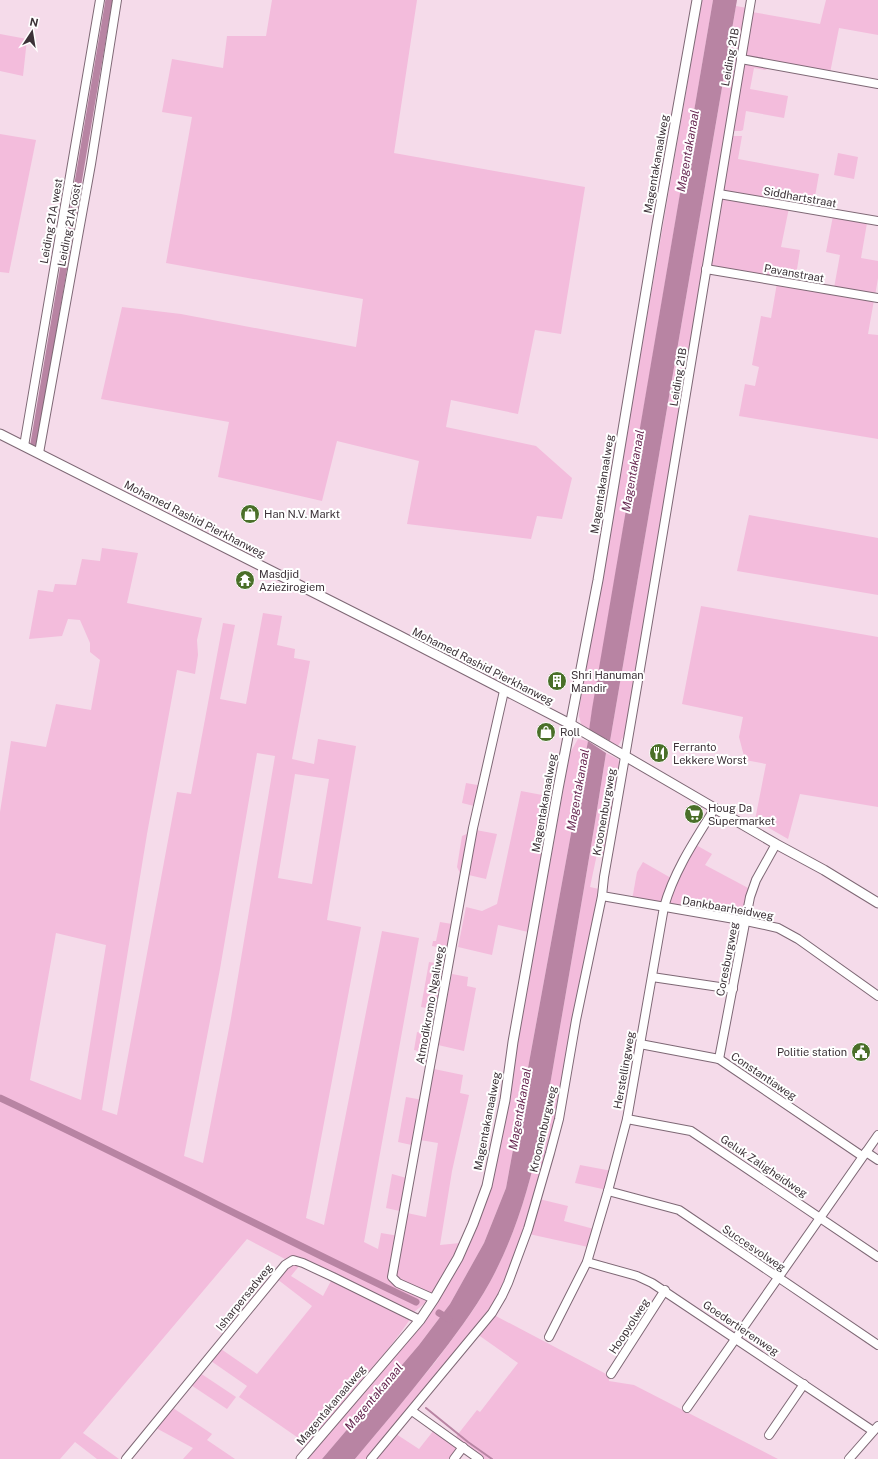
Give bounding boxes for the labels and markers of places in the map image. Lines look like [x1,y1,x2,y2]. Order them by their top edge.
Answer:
shop icon: Han N.V. Markt [239,503,261,525]
place label: Han N.V. Markt [264,508,340,520]
place label: Masdjid Aziezirogiem [259,568,325,593]
temple icon: Masdjid Aziezirogiem [234,569,256,591]
place label: Shri Hanuman Mandir [571,669,644,694]
building icon: Shri Hanuman Mandir [546,670,568,692]
shop icon: Roll [535,721,557,743]
place label: Roll [560,726,580,738]
place label: Ferranto Lekkere Worst [673,741,747,766]
restaurant icon: Ferranto Lekkere Worst [648,742,670,764]
place label: Houg Da Supermarket [708,802,775,827]
supermarket icon: Houg Da Supermarket [683,803,705,825]
public building icon: Politie station [850,1041,872,1063]
place label: Politie station [777,1046,847,1058]

